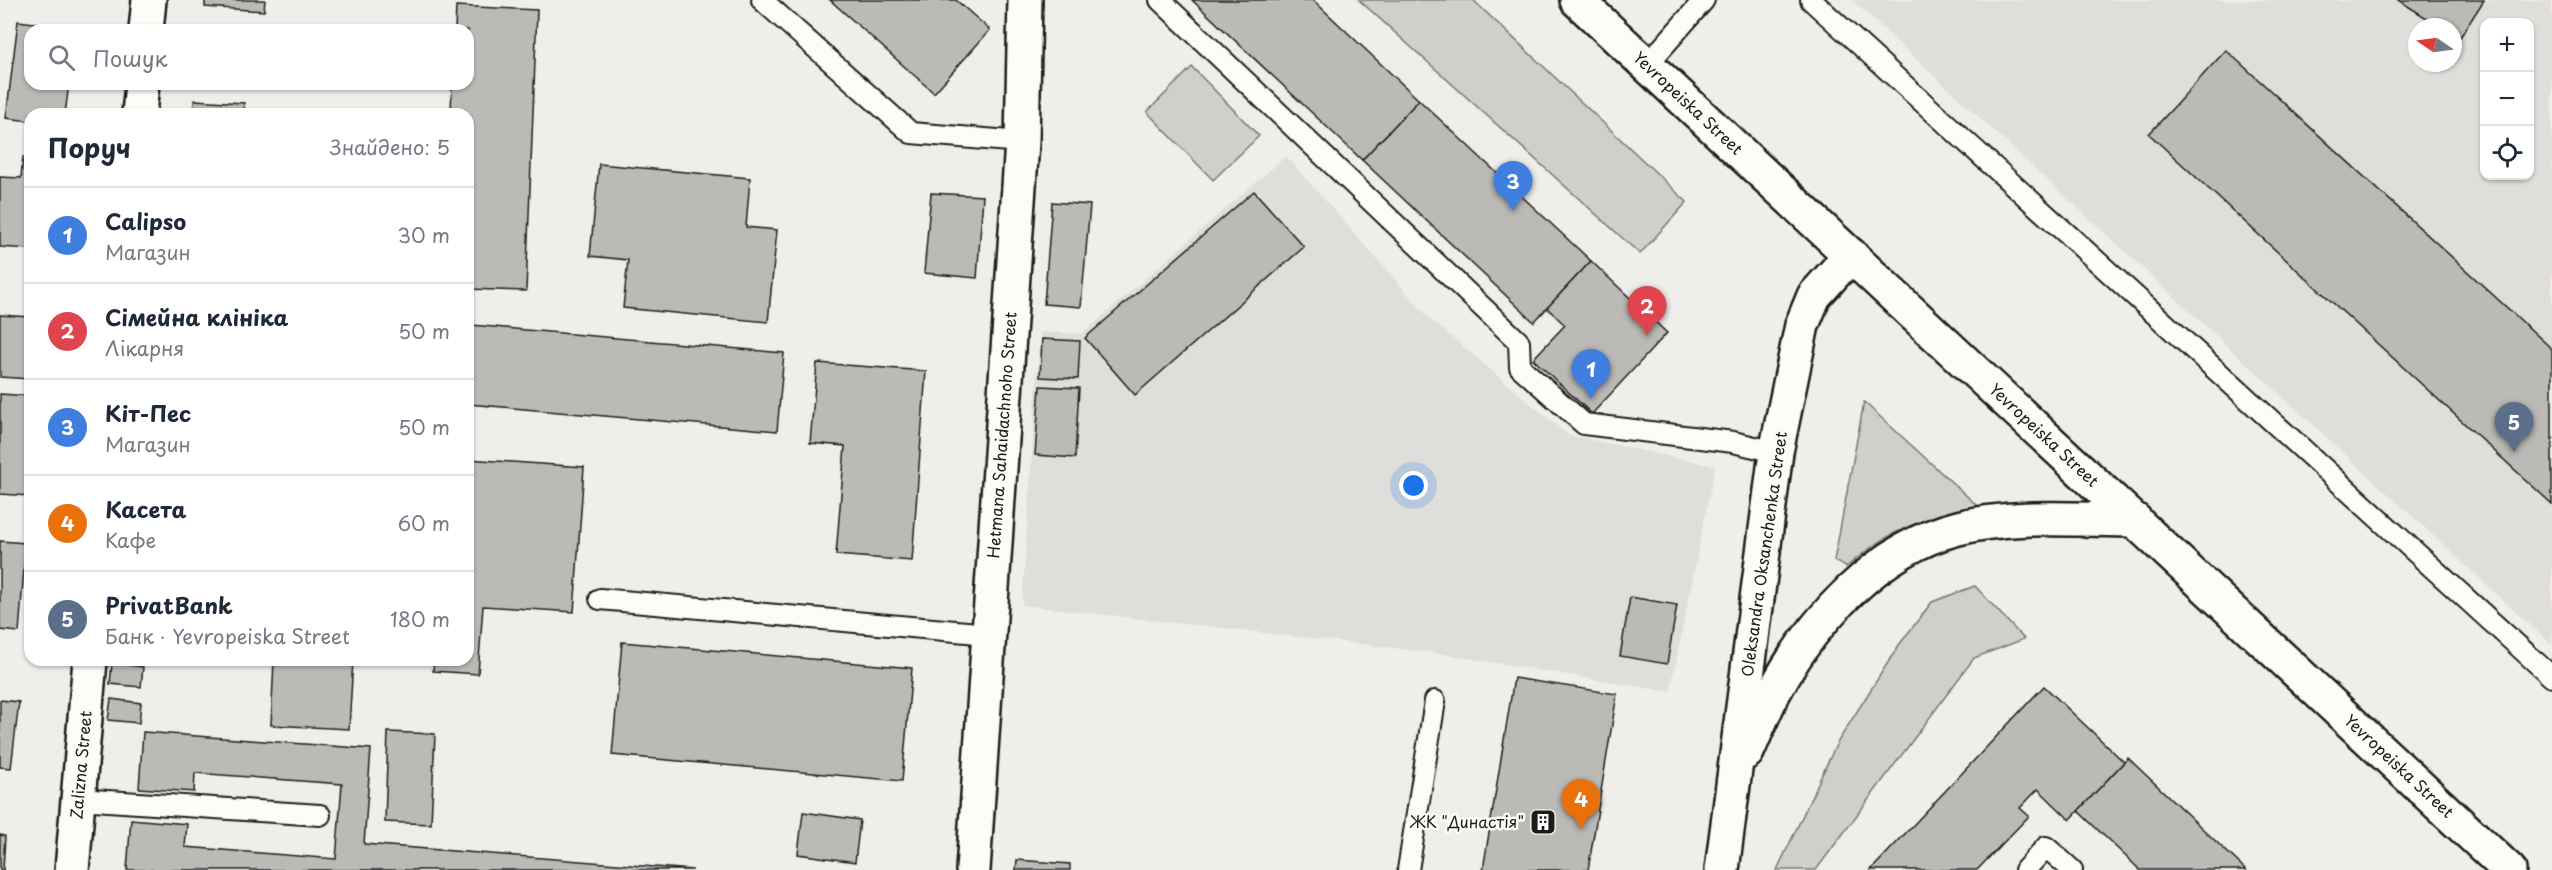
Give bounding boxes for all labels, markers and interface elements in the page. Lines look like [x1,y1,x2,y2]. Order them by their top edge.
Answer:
north arrow [2408,18,2462,72]
map controls [2480,18,2534,180]
button: + [2480,18,2534,72]
search box [24,24,474,90]
icon: search [45,41,78,74]
text: Пошук [93,41,168,74]
street label: Yevropeiska Street [1629,45,1749,159]
button: − [2480,72,2534,126]
button: locate [2480,126,2534,180]
text: Поруч [48,128,131,167]
text: Знайдено: 5 [330,132,450,162]
pin: 3 [1494,162,1532,211]
text: Calipso [105,204,186,237]
text: 1 [63,220,72,250]
text: 30 m [397,220,450,250]
text: Магазин [105,237,191,267]
pin: 2 [1628,286,1666,336]
text: Сімейна клініка [105,300,288,333]
street label: Hetmana Sahaidachnoho Street [980,310,1022,559]
text: 2 [60,316,75,346]
text: 50 m [398,316,450,346]
text: Лікарня [105,333,184,363]
pin: 1 [1572,350,1610,399]
street label: Yevropeiska Street [1985,377,2105,491]
text: Кіт-Пес [105,396,191,429]
pin: 5 [2494,402,2534,452]
text: 3 [61,412,74,442]
text: 50 m [398,412,450,442]
text: Магазин [105,429,191,459]
street label: Oleksandra Oksanchenka Street [1734,429,1792,678]
your location [1399,471,1428,500]
text: Касета [105,492,186,525]
text: 4 [61,508,74,538]
text: 60 m [398,508,450,538]
text: Кафе [105,525,156,555]
text: PrivatBank [105,588,233,621]
text: 5 [61,604,74,634]
text: 180 m [390,604,450,634]
text: Банк · Yevropeiska Street [105,621,350,651]
street label: Yevropeiska Street [2340,708,2460,822]
street label: Zalizna Street [63,709,97,820]
pin: 4 [1562,780,1600,829]
building icon: ЖК "Династія" [1528,807,1558,837]
place label: ЖК "Династія" [1409,809,1524,833]

